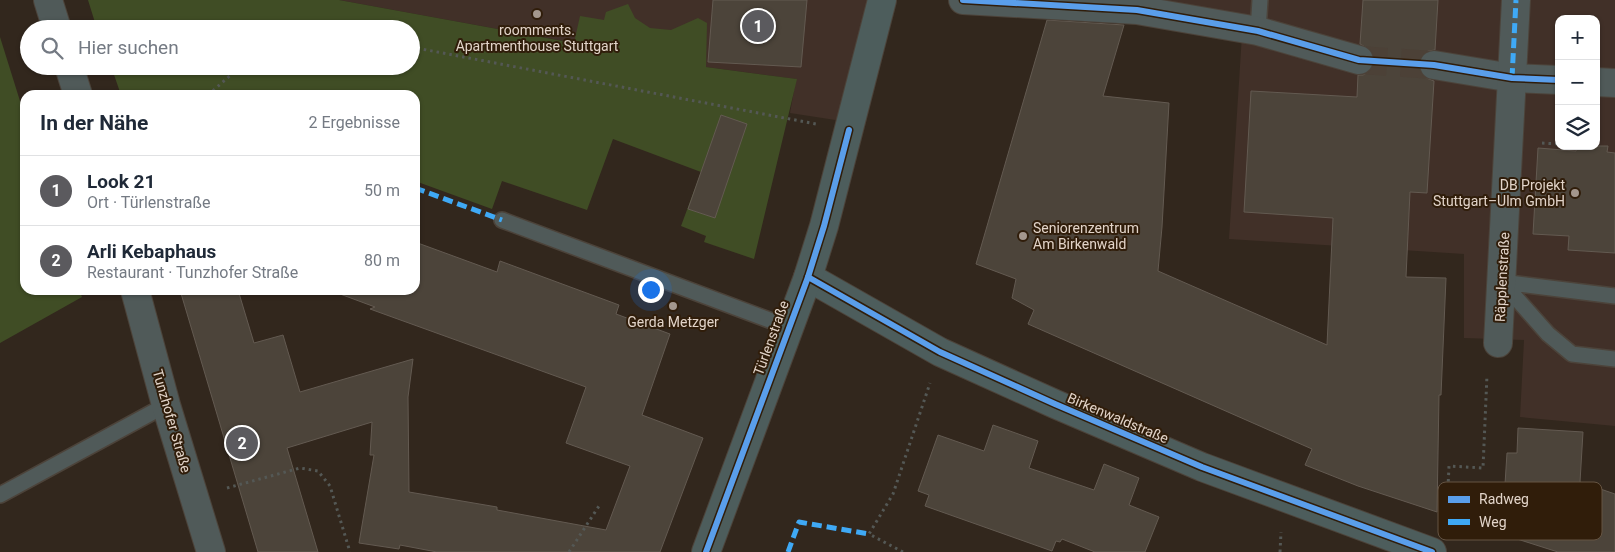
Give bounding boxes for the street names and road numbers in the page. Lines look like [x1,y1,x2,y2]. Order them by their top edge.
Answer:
street label: Räpplenstraße [1492,232,1512,322]
street label: Türlenstraße [750,298,792,378]
street label: Tunzhofer Straße [150,367,194,475]
street label: Birkenwaldstraße [1065,390,1171,446]

